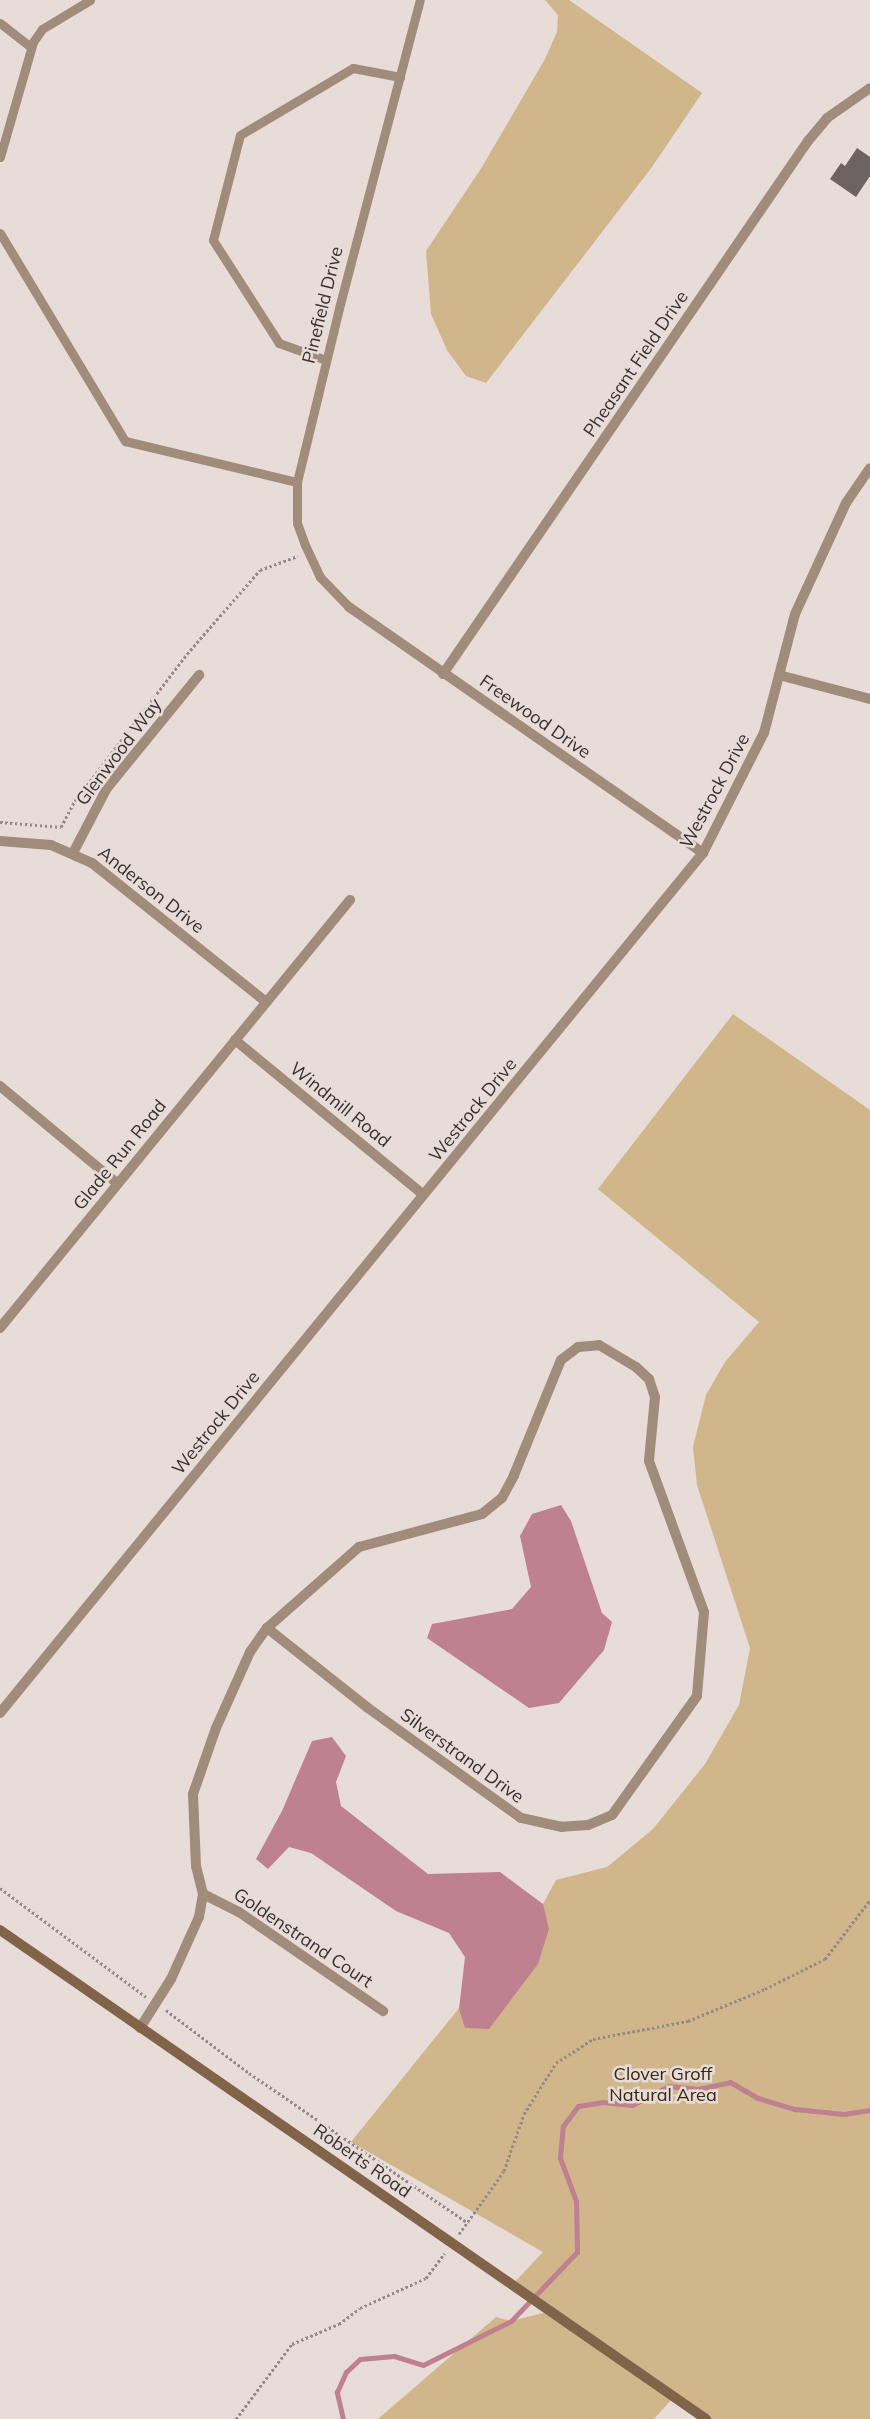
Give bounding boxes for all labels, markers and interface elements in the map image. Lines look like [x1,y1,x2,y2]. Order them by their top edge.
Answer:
street label: Pinefield Drive [298,244,348,366]
street label: Pheasant Field Drive [579,287,693,441]
street label: Freewood Drive [475,671,595,763]
street label: Glenwood Way [72,694,166,810]
street label: Westrock Drive [676,730,754,852]
street label: Anderson Drive [94,842,208,938]
street label: Westrock Drive [425,1054,521,1166]
street label: Windmill Road [285,1058,395,1152]
street label: Glade Run Road [69,1095,171,1215]
street label: Westrock Drive [168,1367,264,1479]
street label: Silverstrand Drive [396,1704,528,1808]
street label: Goldenstrand Court [229,1883,377,1993]
park label: Clover Groff Natural Area [609,2064,717,2106]
street label: Roberts Road [309,2119,415,2203]

